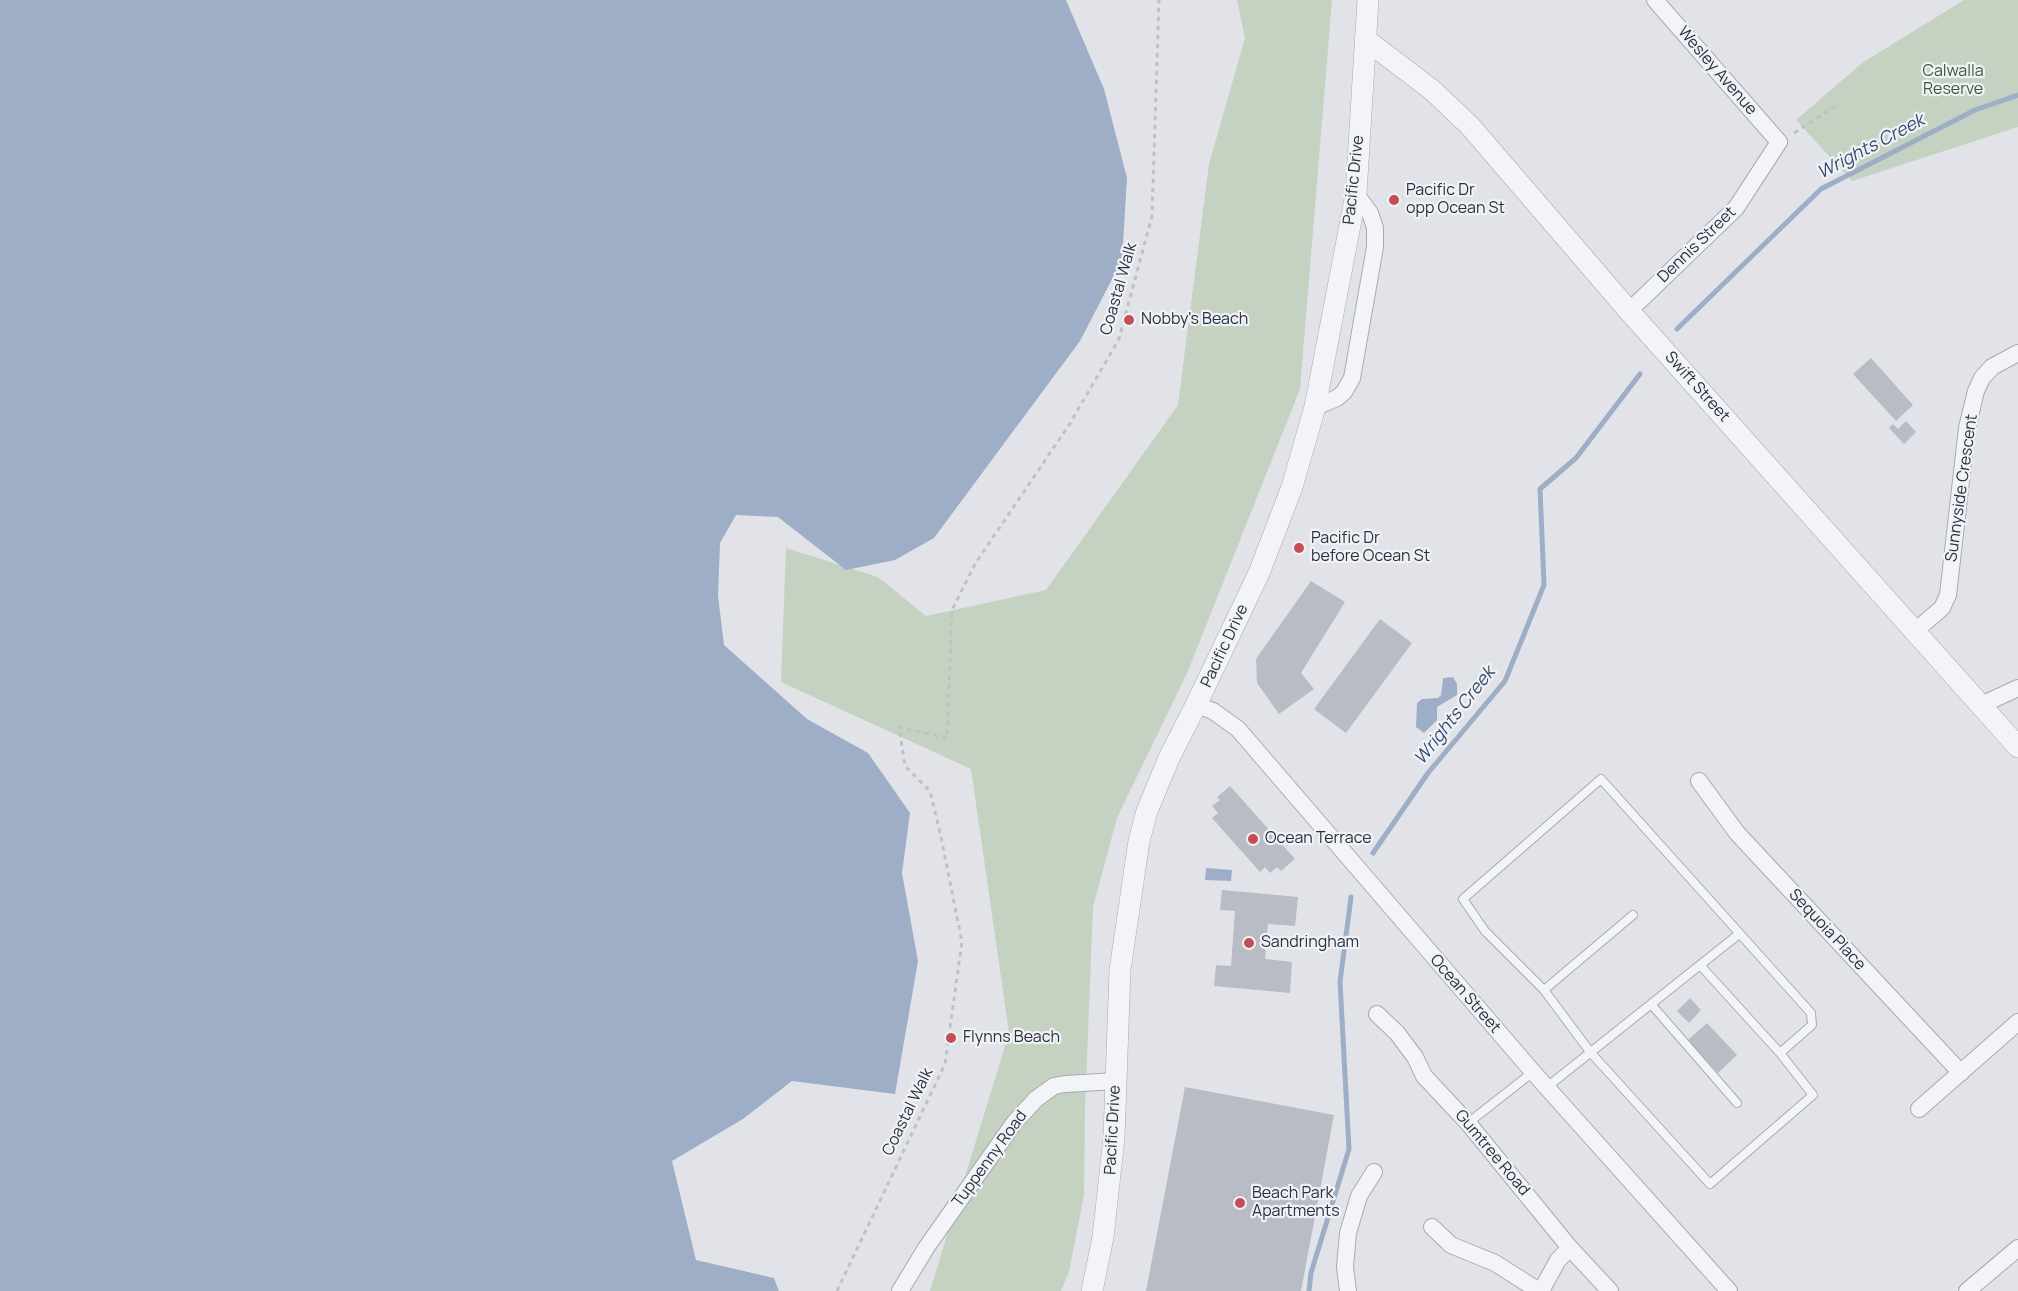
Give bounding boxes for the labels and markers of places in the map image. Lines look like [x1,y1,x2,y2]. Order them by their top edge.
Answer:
place label: Pacific Dr opp Ocean St [1406,181,1505,219]
marker: Pacific Dr opp Ocean St [1387,193,1401,207]
place label: Nobby's Beach [1141,310,1248,330]
marker: Nobby's Beach [1122,313,1136,327]
place label: Pacific Dr before Ocean St [1311,529,1430,567]
marker: Pacific Dr before Ocean St [1292,541,1306,555]
place label: Ocean Terrace [1265,829,1372,849]
marker: Ocean Terrace [1246,832,1260,846]
place label: Sandringham [1261,933,1359,953]
marker: Sandringham [1242,936,1256,950]
place label: Flynns Beach [963,1028,1060,1048]
marker: Flynns Beach [944,1031,958,1045]
place label: Beach Park Apartments [1252,1184,1340,1222]
marker: Beach Park Apartments [1233,1196,1247,1210]

